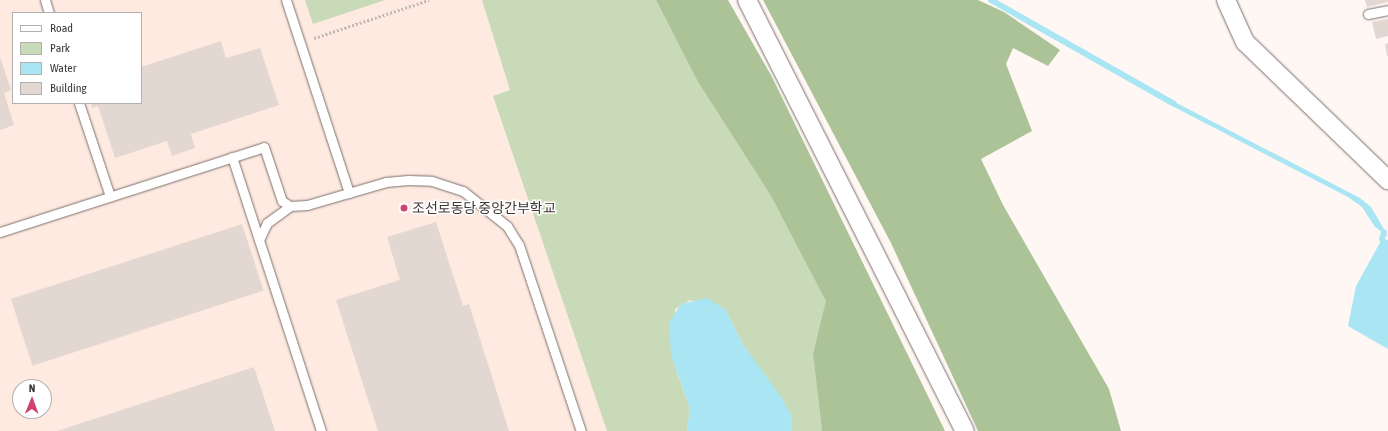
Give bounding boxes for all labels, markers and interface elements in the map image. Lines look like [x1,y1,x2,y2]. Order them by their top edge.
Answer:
legend [12,12,142,104]
text: Road [50,21,73,35]
text: Park [50,41,70,55]
text: Water [50,61,76,75]
text: Building [50,81,87,95]
place label: 조선로동당 중앙간부학교 [412,200,556,216]
marker: 조선로동당 중앙간부학교 [399,203,409,213]
north arrow [12,379,52,419]
text: N [29,382,36,394]

